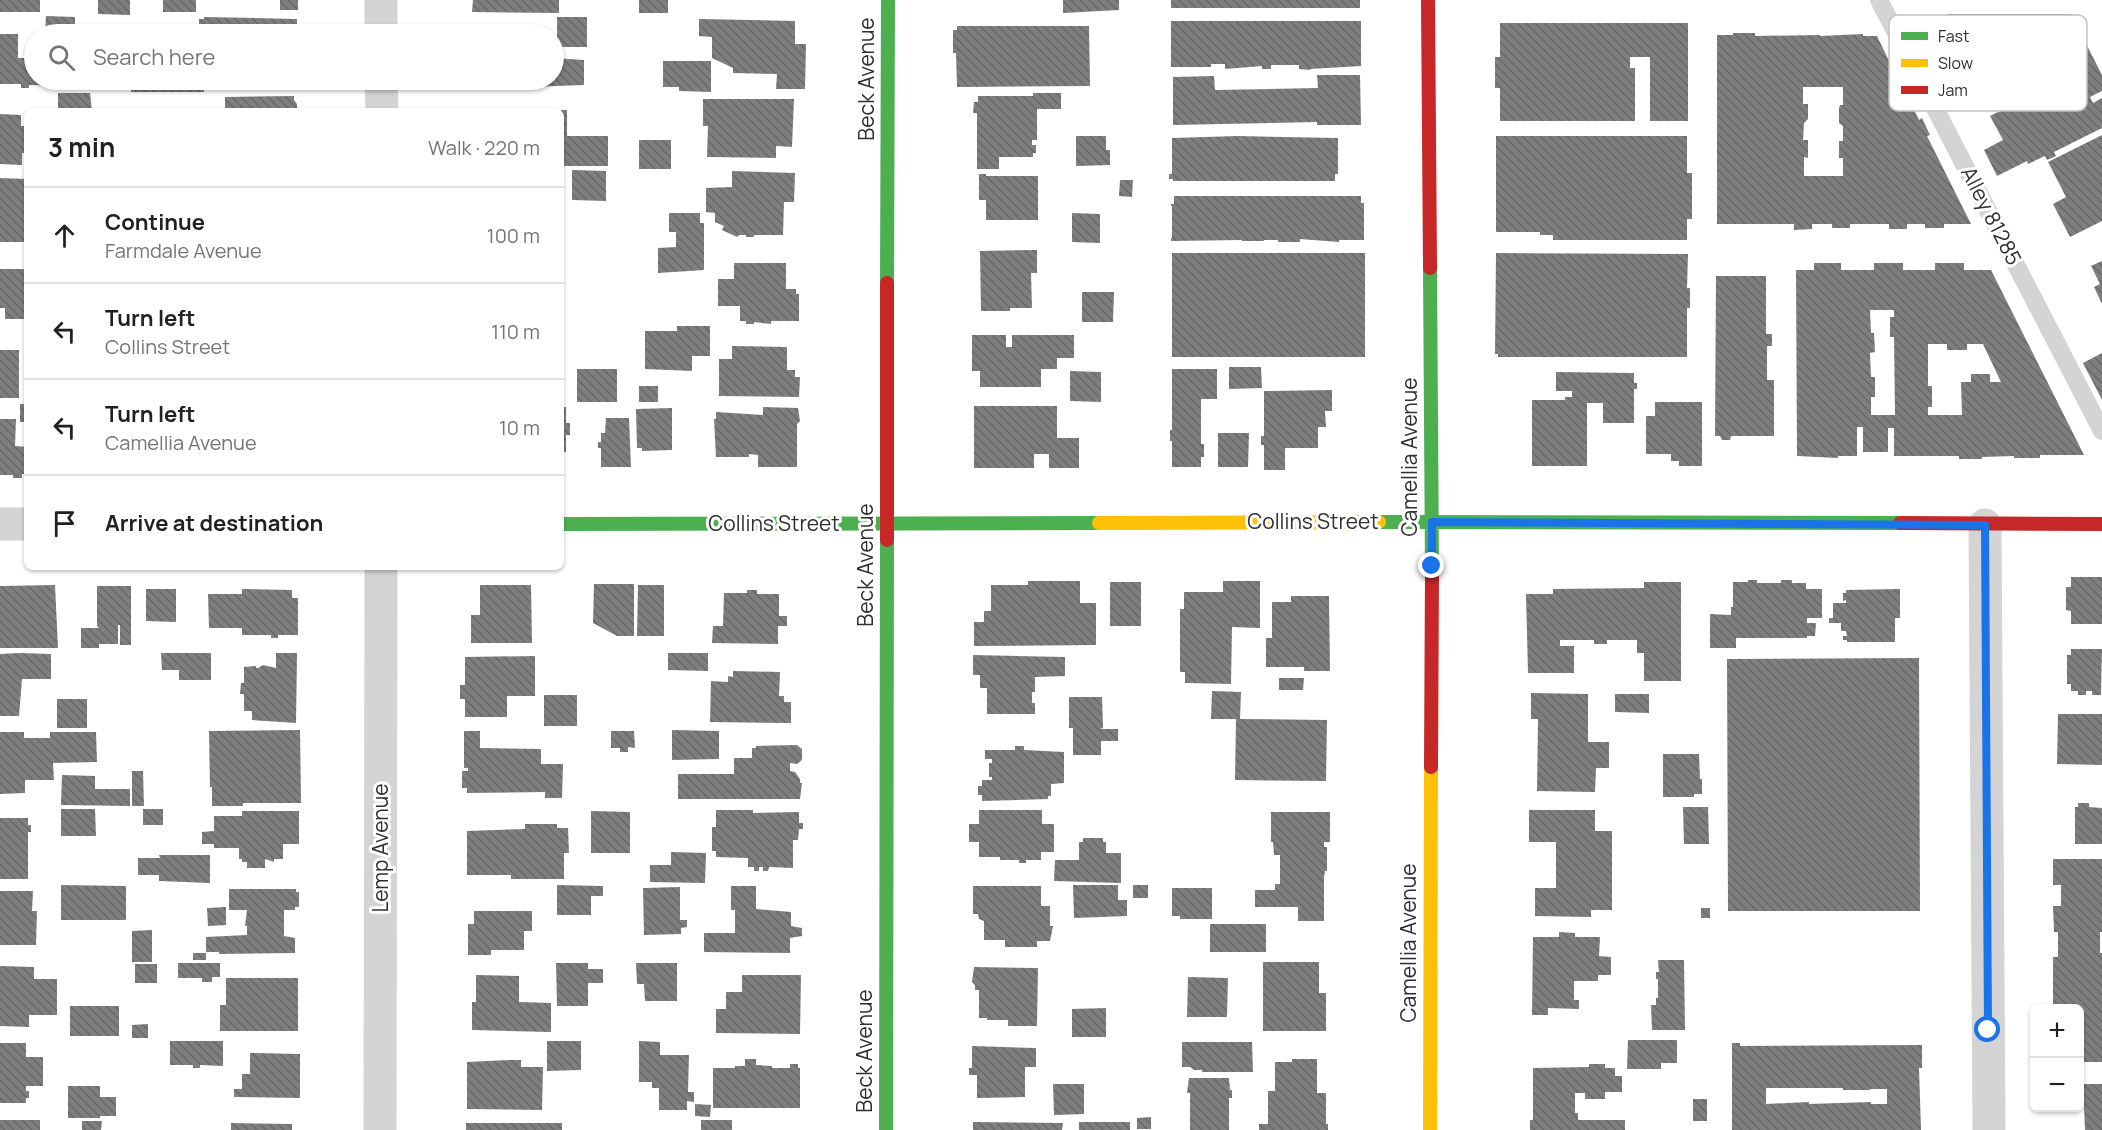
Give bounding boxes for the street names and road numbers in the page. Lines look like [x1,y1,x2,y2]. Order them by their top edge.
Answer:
street label: Beck Avenue [852,17,880,141]
street label: Alley 81285 [1955,161,2029,270]
street label: Camellia Avenue [1395,377,1423,537]
street label: Beck Avenue [851,503,879,627]
street label: Collins Street [1247,507,1379,535]
street label: Collins Street [708,509,840,537]
street label: Lemp Avenue [366,783,394,913]
street label: Camellia Avenue [1394,863,1422,1023]
street label: Beck Avenue [850,989,878,1113]

